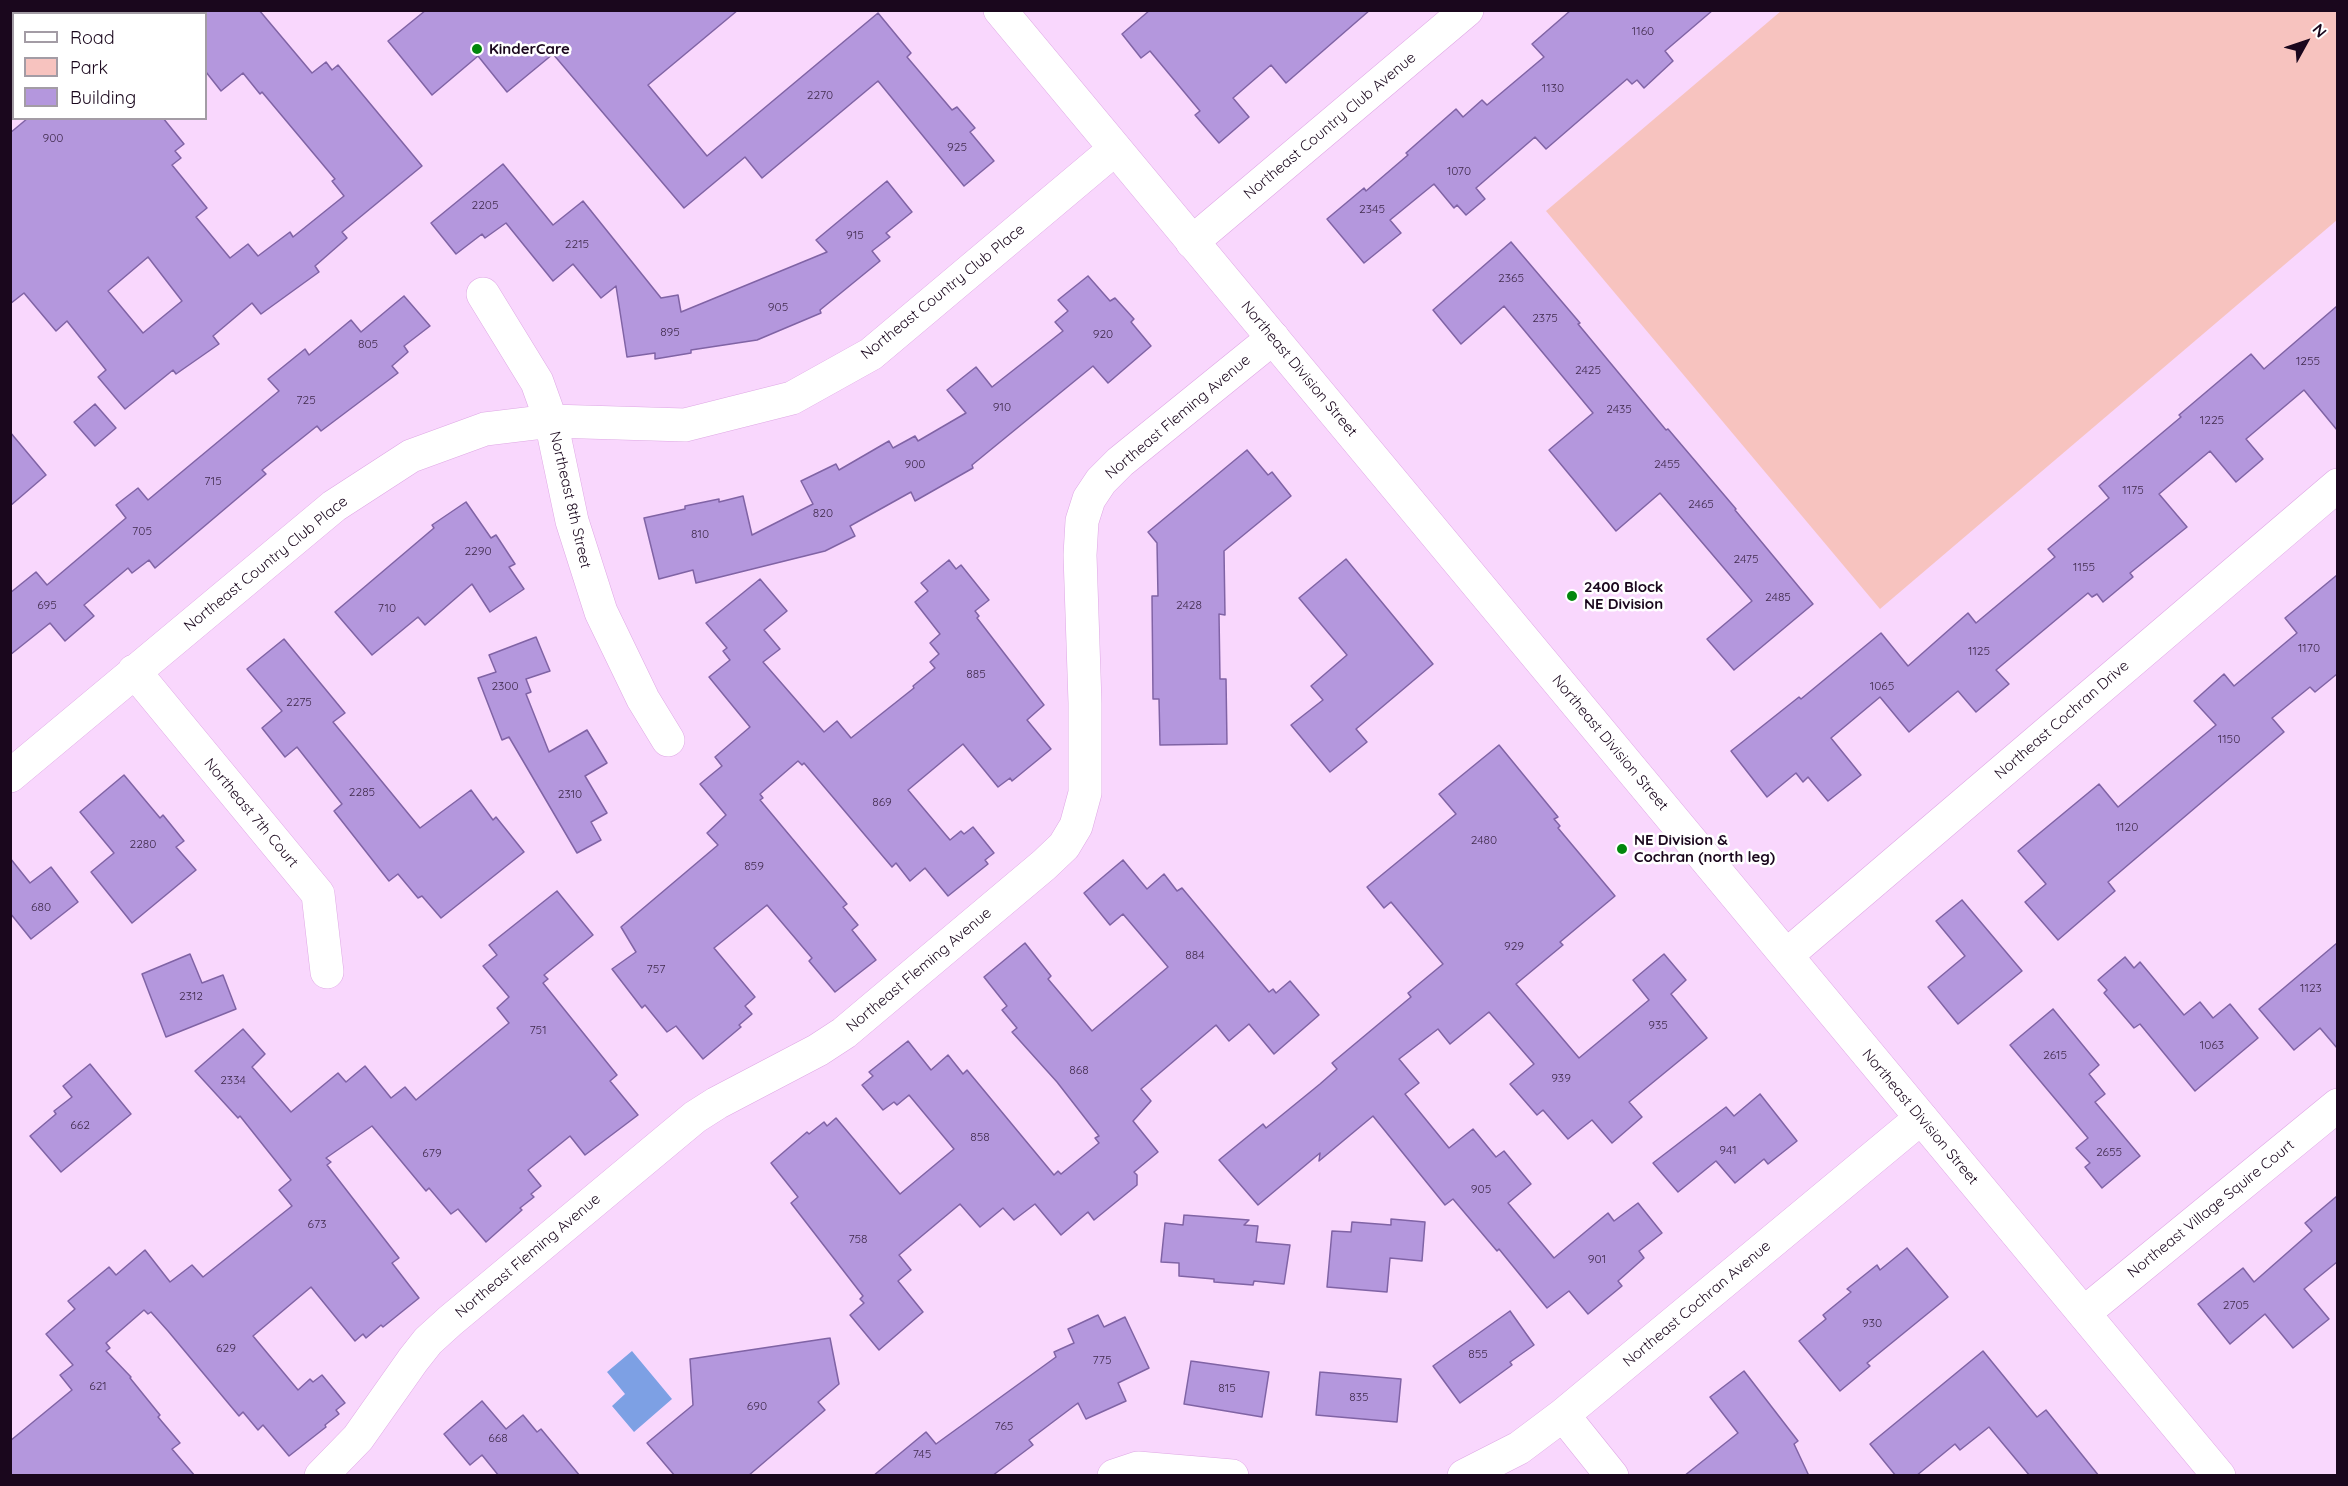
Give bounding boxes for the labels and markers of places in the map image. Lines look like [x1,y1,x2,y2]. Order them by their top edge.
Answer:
place label: KinderCare [489,40,570,58]
marker: KinderCare [470,42,484,56]
place label: 2400 Block NE Division [1584,578,1663,613]
marker: 2400 Block NE Division [1565,589,1579,603]
place label: NE Division & Cochran (north leg) [1634,831,1775,866]
marker: NE Division & Cochran (north leg) [1615,842,1629,856]

